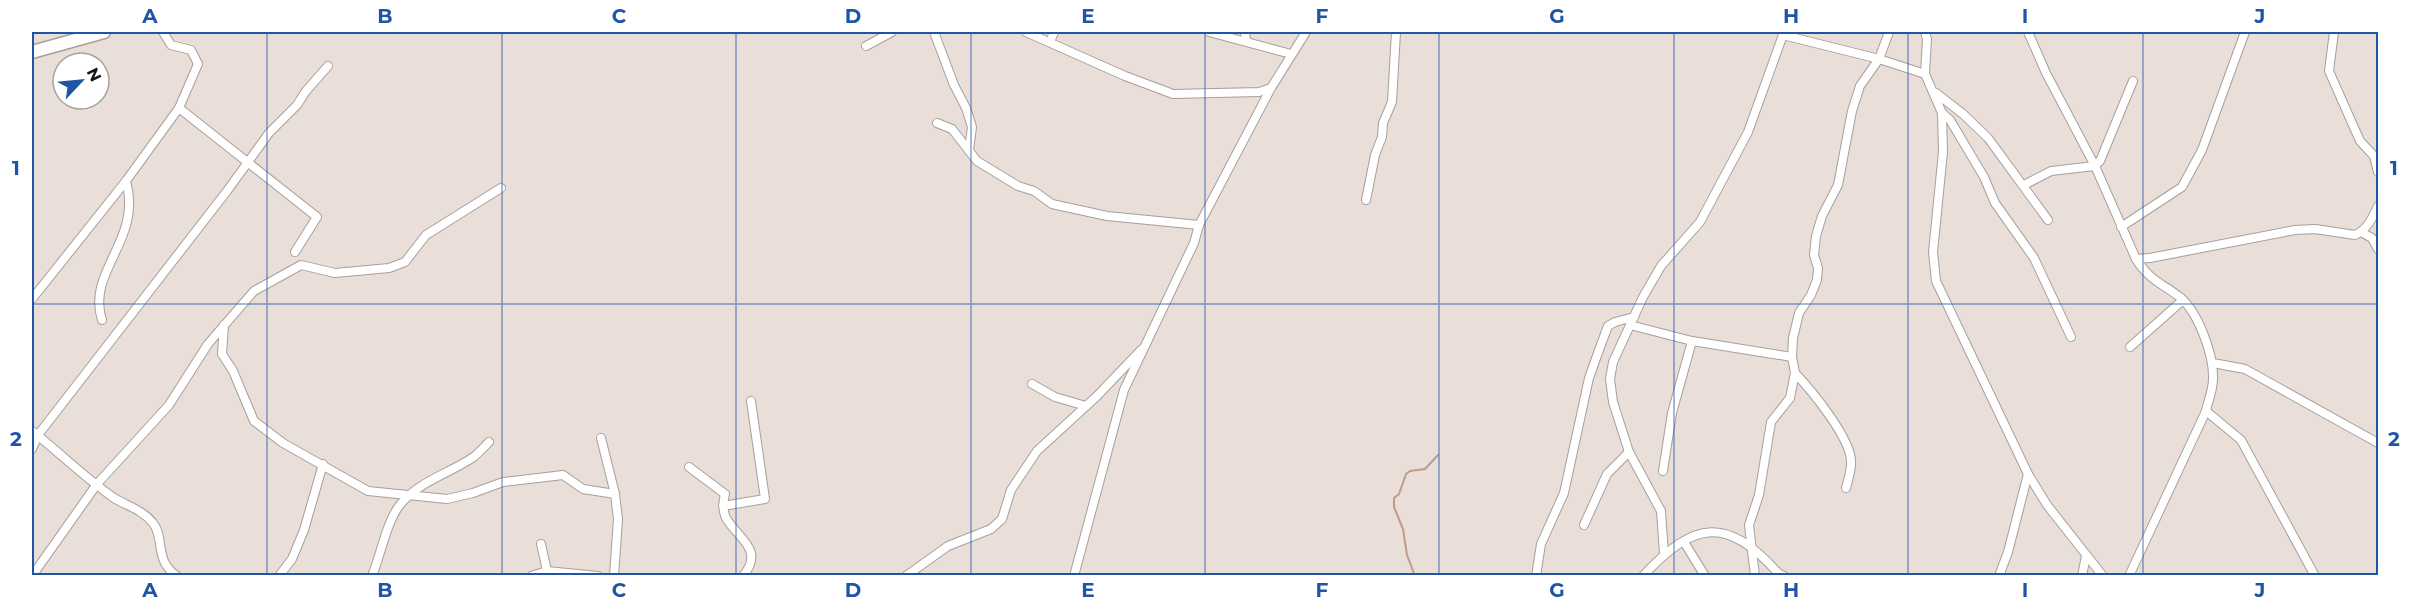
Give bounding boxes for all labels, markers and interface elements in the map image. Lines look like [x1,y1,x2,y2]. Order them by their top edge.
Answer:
text: A [141,4,158,28]
text: B [377,4,393,28]
text: C [612,4,627,28]
text: D [845,4,861,28]
text: E [1081,4,1095,28]
text: F [1316,4,1329,28]
text: G [1549,4,1565,28]
text: H [1783,4,1799,28]
text: I [2022,4,2028,28]
text: J [2254,4,2265,28]
north arrow [51,51,111,111]
text: N [83,65,105,85]
text: 1 [12,156,20,180]
text: 1 [2390,156,2398,180]
text: 2 [10,427,22,451]
text: 2 [2388,427,2400,451]
text: A [141,578,158,602]
text: B [377,578,393,602]
text: C [612,578,627,602]
text: D [845,578,861,602]
text: E [1081,578,1095,602]
text: F [1316,578,1329,602]
text: G [1549,578,1565,602]
text: H [1783,578,1799,602]
text: I [2022,578,2028,602]
text: J [2254,578,2265,602]

